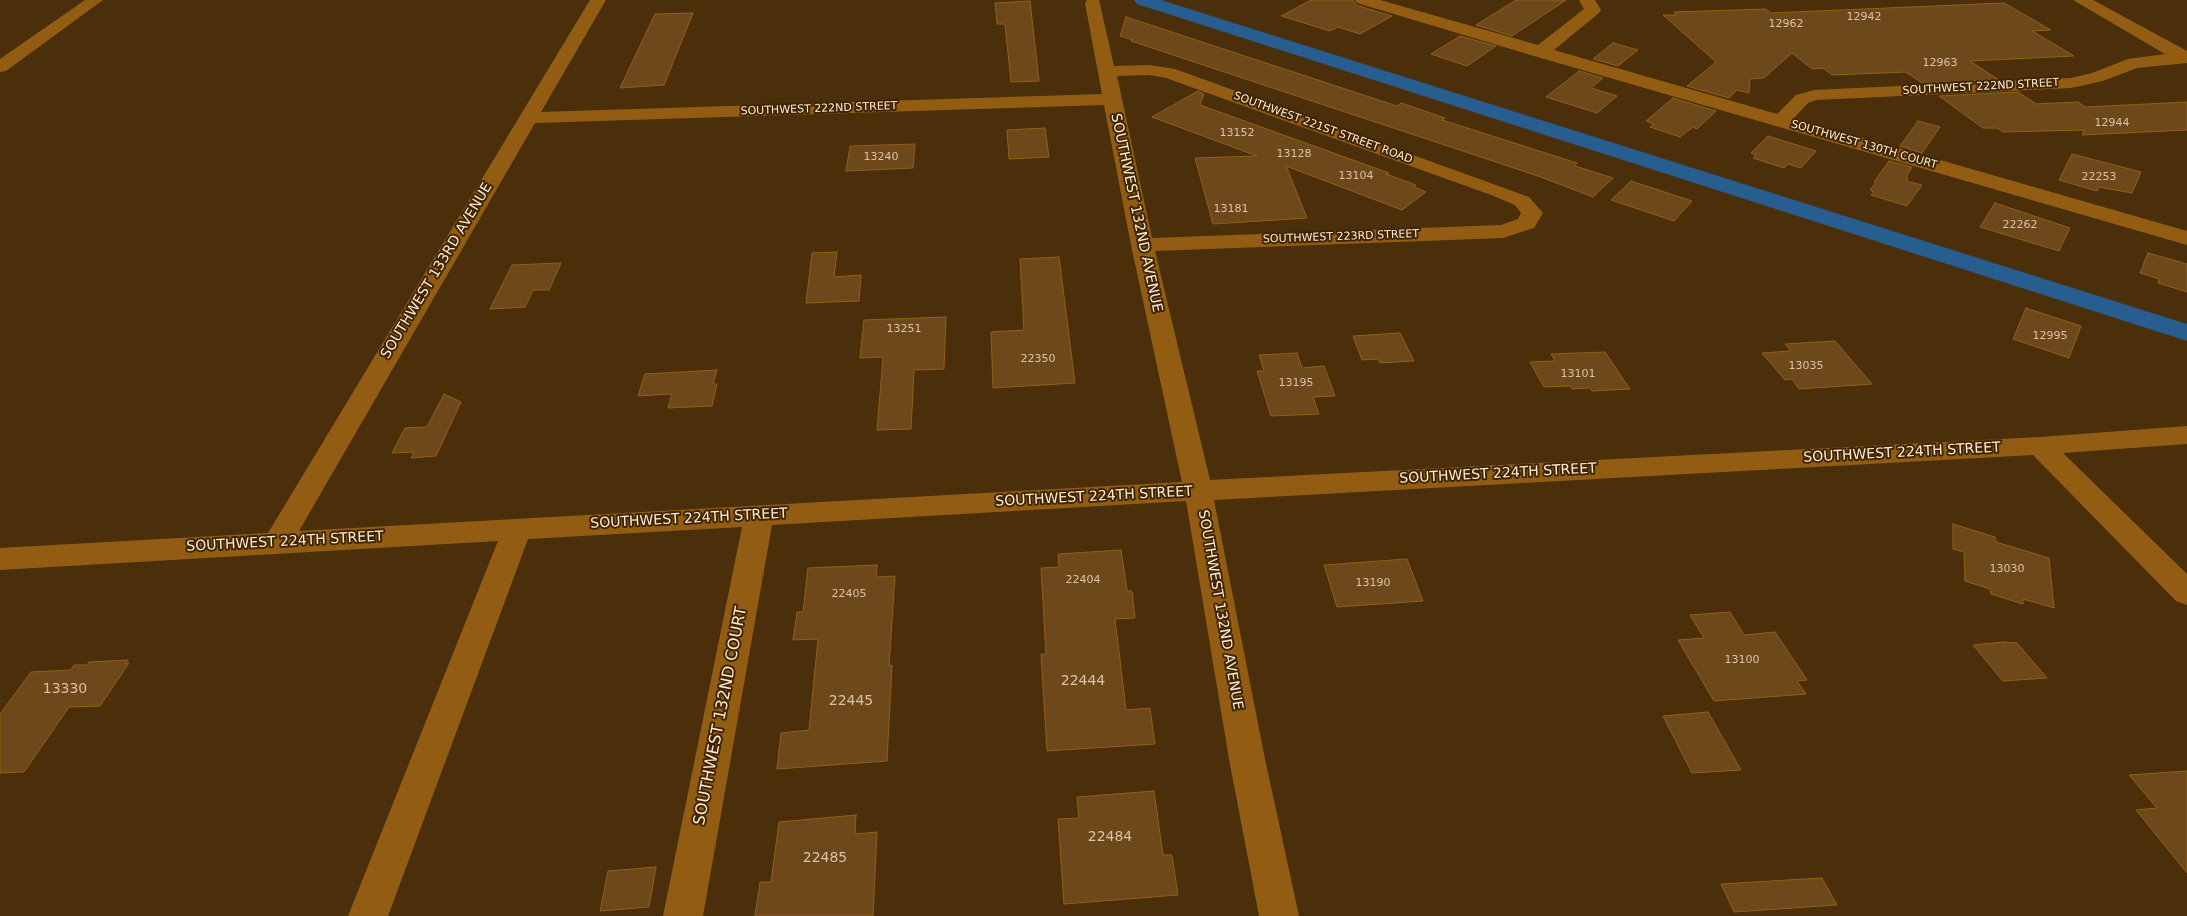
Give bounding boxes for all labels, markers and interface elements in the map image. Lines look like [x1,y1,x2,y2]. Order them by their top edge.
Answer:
house number: 12942 [1847,10,1881,24]
house number: 12962 [1769,17,1803,31]
house number: 12963 [1923,56,1957,70]
street label: SOUTHWEST 222ND STREET [1902,76,2060,98]
street label: SOUTHWEST 221ST STREET ROAD [1232,89,1414,167]
street label: SOUTHWEST 222ND STREET [740,100,898,118]
street label: SOUTHWEST 132ND AVENUE [1107,112,1165,314]
house number: 12944 [2095,116,2129,130]
street label: SOUTHWEST 130TH COURT [1790,118,1938,172]
house number: 13152 [1220,126,1254,140]
house number: 13128 [1277,147,1311,161]
house number: 13240 [864,150,898,164]
house number: 13104 [1339,169,1373,183]
house number: 22253 [2082,170,2116,184]
street label: SOUTHWEST 133RD AVENUE [378,180,496,362]
house number: 13181 [1214,202,1248,216]
house number: 22262 [2003,218,2037,232]
street label: SOUTHWEST 223RD STREET [1263,228,1419,246]
house number: 13251 [887,322,921,336]
house number: 12995 [2033,329,2067,343]
house number: 22350 [1021,352,1055,366]
house number: 13035 [1789,359,1823,373]
house number: 13101 [1561,367,1595,381]
house number: 13195 [1279,376,1313,390]
street label: SOUTHWEST 224TH STREET [1803,439,2001,467]
street label: SOUTHWEST 224TH STREET [1399,460,1597,488]
street label: SOUTHWEST 224TH STREET [995,483,1193,511]
street label: SOUTHWEST 224TH STREET [590,505,788,533]
street label: SOUTHWEST 132ND AVENUE [1194,509,1246,711]
street label: SOUTHWEST 224TH STREET [186,528,384,556]
house number: 13030 [1990,562,2024,576]
house number: 22404 [1066,573,1100,587]
house number: 13190 [1356,576,1390,590]
house number: 22405 [832,587,866,601]
street label: SOUTHWEST 132ND COURT [690,605,752,827]
house number: 13100 [1725,653,1759,667]
house number: 22444 [1061,673,1105,689]
house number: 13330 [43,681,87,697]
house number: 22445 [829,693,873,709]
house number: 22484 [1088,829,1132,845]
house number: 22485 [803,850,847,866]

